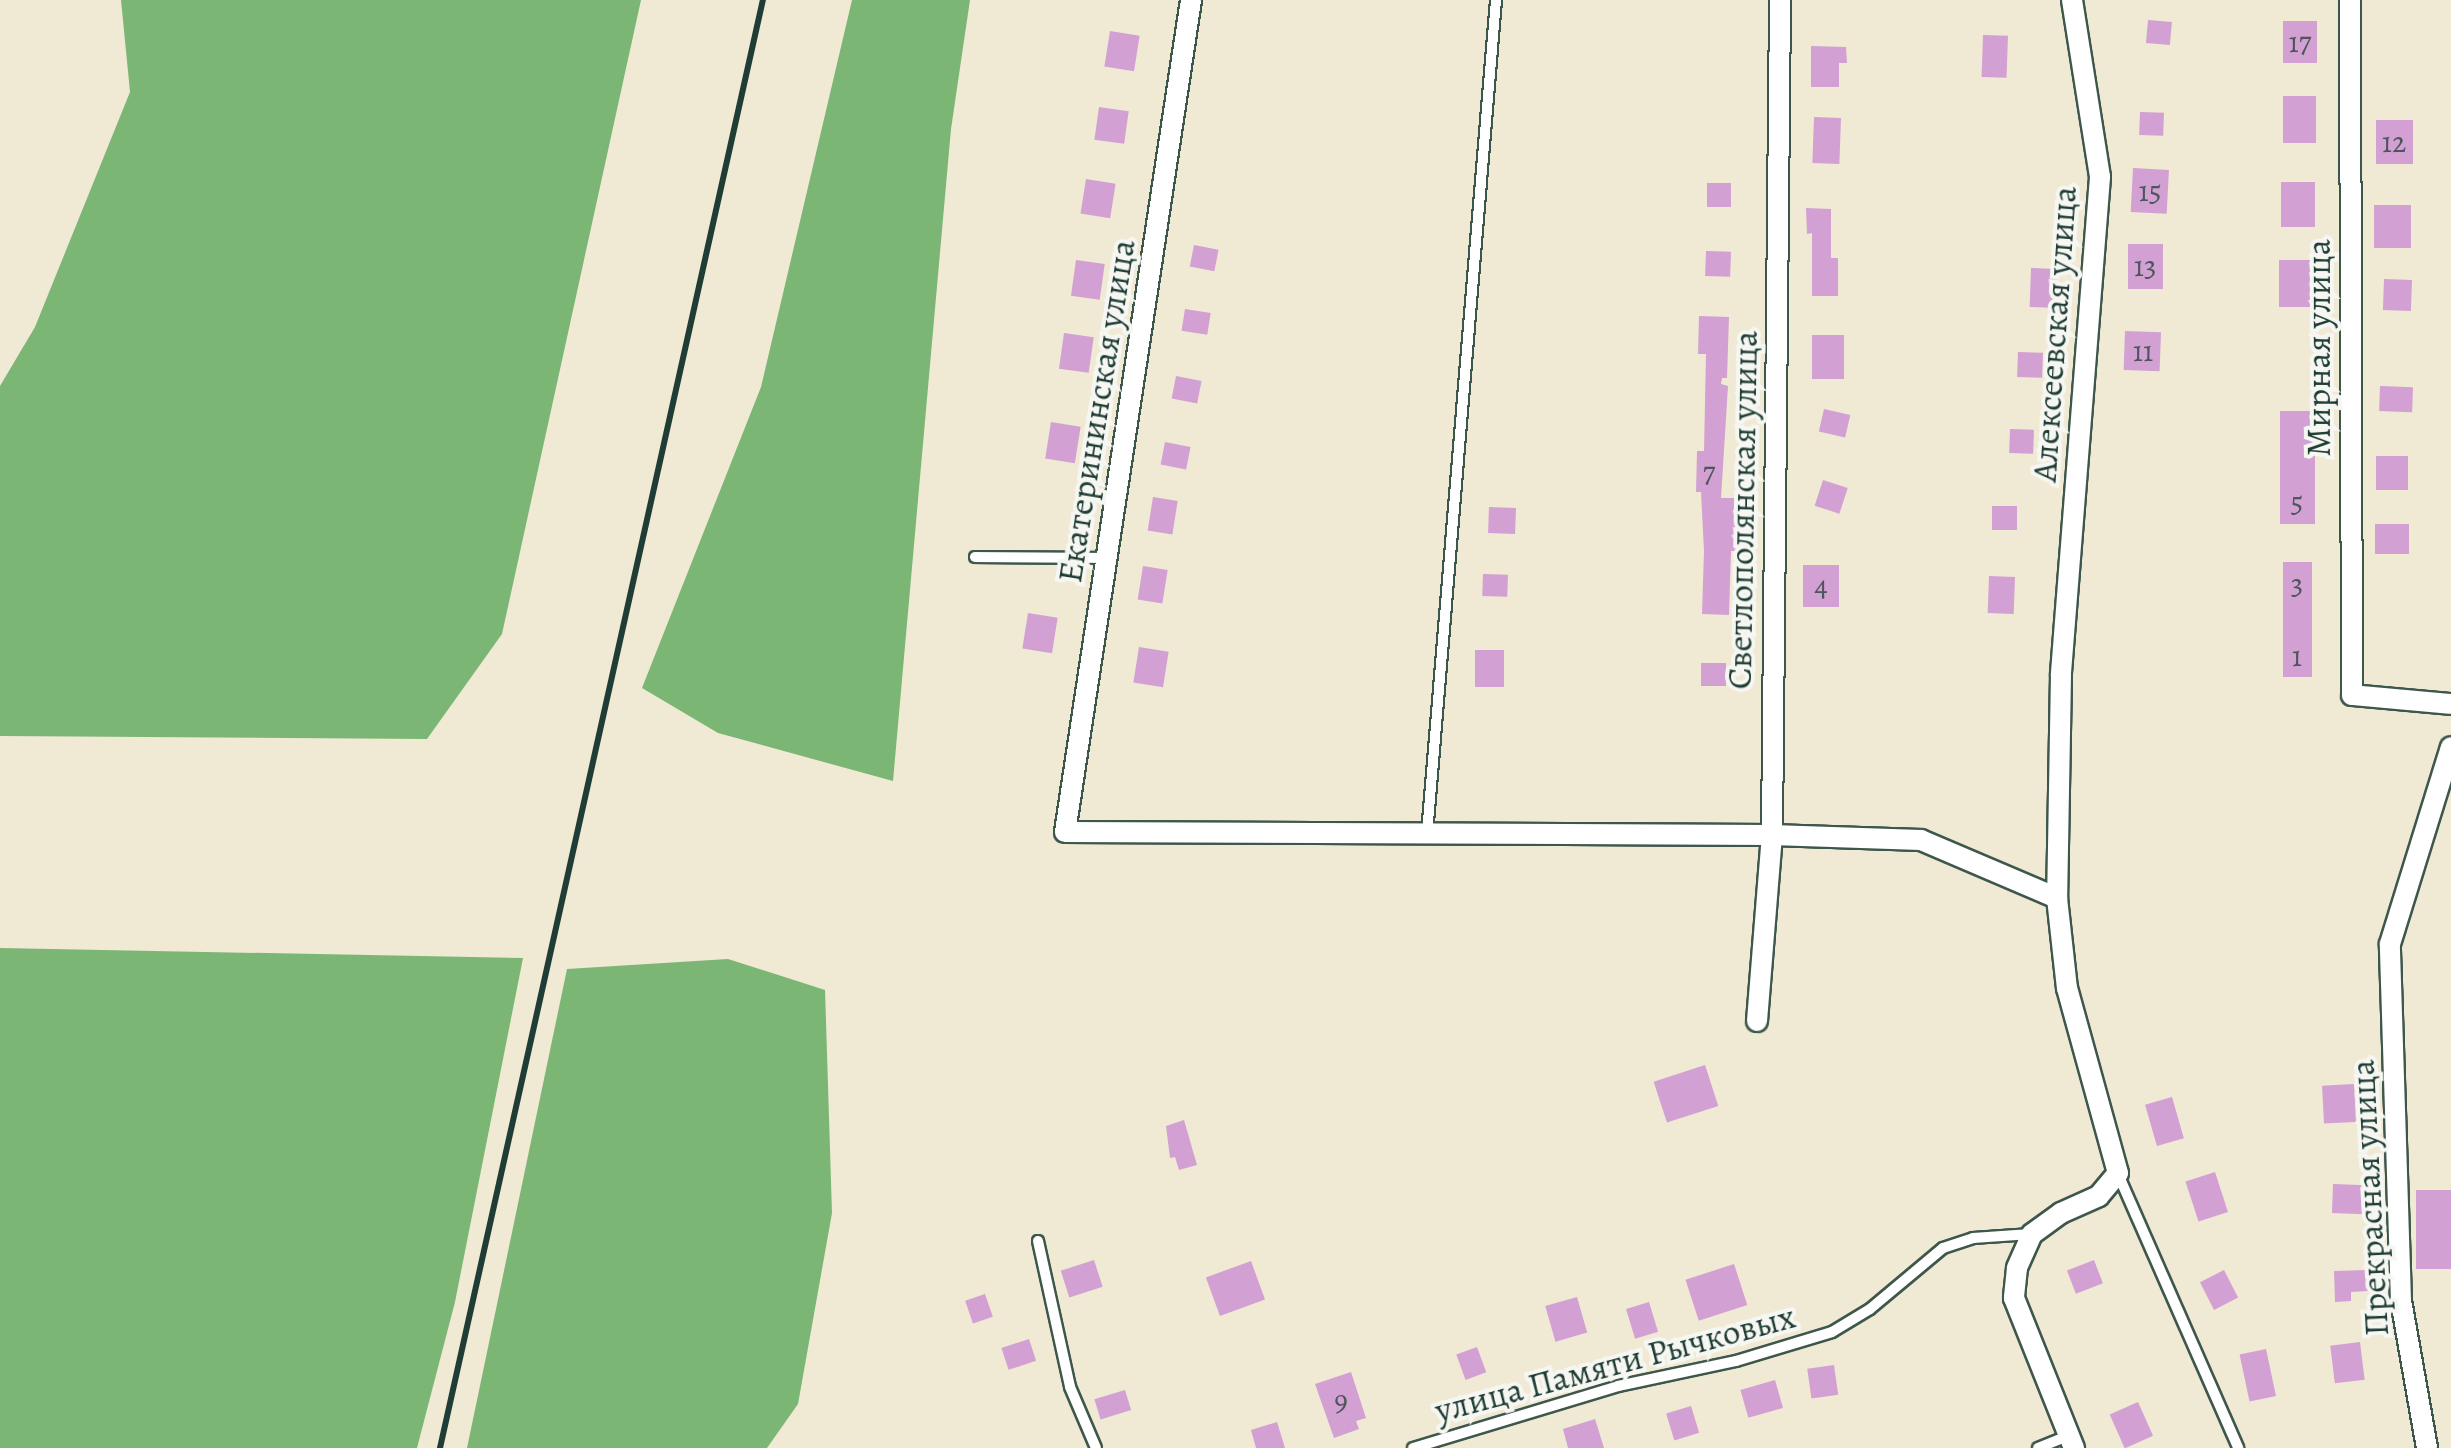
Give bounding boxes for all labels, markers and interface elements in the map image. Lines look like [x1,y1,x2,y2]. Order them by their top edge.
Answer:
house number: 17 [2289,24,2311,60]
house number: 12 [2382,124,2406,160]
house number: 15 [2138,173,2162,209]
street label: Алексеевская улица [2023,185,2085,483]
street label: Екатерининская улица [1048,236,1144,586]
street label: Мирная улица [2297,239,2339,457]
house number: 13 [2134,248,2156,284]
street label: Светлополянская улица [1718,330,1766,690]
house number: 11 [2133,333,2153,369]
house number: 7 [1703,454,1715,490]
house number: 5 [2291,484,2303,520]
house number: 3 [2291,566,2303,602]
house number: 4 [1814,568,1828,604]
house number: 1 [2292,638,2302,674]
street label: Прекрасная улица [2341,1059,2397,1337]
street label: улица Памяти Рычковых [1430,1295,1800,1431]
house number: 9 [1334,1383,1348,1419]

